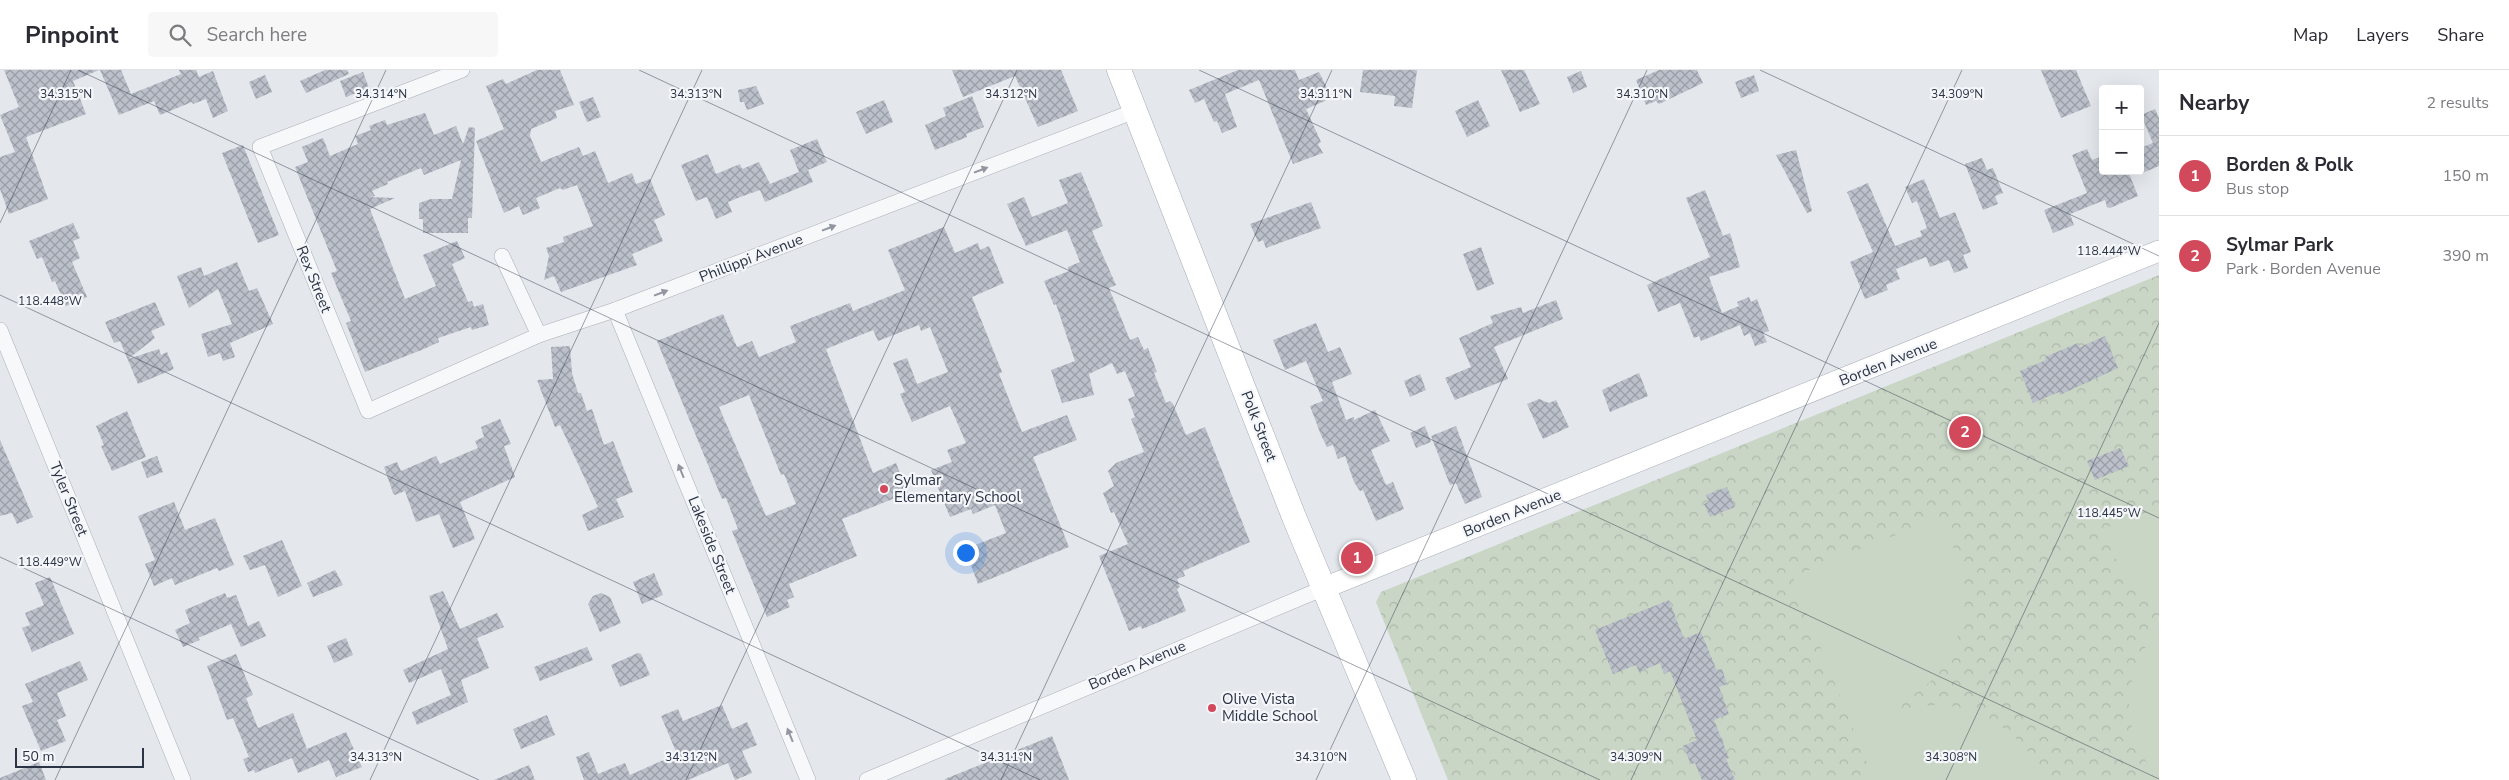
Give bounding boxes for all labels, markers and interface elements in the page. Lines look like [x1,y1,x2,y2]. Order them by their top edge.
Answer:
search box [148,12,498,57]
text: Pinpoint [25,19,118,51]
icon: search [166,21,194,49]
text: Search here [206,22,307,48]
text: Map [2293,23,2328,47]
text: Layers [2356,23,2409,47]
text: Share [2437,23,2484,47]
map controls [2099,85,2144,175]
button: + [2099,85,2144,130]
text: 34.315°N [40,86,92,102]
text: 34.314°N [355,86,407,102]
text: 34.313°N [670,86,722,102]
text: 34.312°N [985,86,1037,102]
text: 34.311°N [1300,86,1352,102]
text: 34.310°N [1616,86,1668,102]
text: 34.309°N [1931,86,1983,102]
text: Nearby [2179,89,2249,117]
text: 2 results [2427,92,2489,114]
button: − [2099,130,2144,175]
text: Borden & Polk [2226,152,2353,178]
text: 1 [2190,165,2200,187]
text: 150 m [2442,165,2489,187]
one-way arrow [973,166,988,174]
text: Bus stop [2226,178,2289,200]
one-way arrow [822,224,836,232]
street label: Phillippi Avenue [696,229,806,287]
text: Sylmar Park [2226,232,2334,258]
street label: Rex Street [292,243,337,316]
text: 118.444°W [2077,243,2141,259]
text: 2 [2190,245,2200,267]
text: 390 m [2442,245,2489,267]
text: Park · Borden Avenue [2226,258,2381,280]
one-way arrow [653,289,668,296]
text: 118.448°W [18,293,82,309]
street label: Borden Avenue [1836,333,1940,391]
street label: Polk Street [1236,388,1282,465]
pin: 2 [1949,413,1981,451]
street label: Tyler Street [45,459,93,540]
one-way arrow [677,464,685,478]
place label: Sylmar Elementary School [894,470,1021,507]
marker: Sylmar Elementary School [878,483,890,495]
street label: Borden Avenue [1460,484,1564,542]
street label: Lakeside Street [683,493,741,597]
text: 118.445°W [2077,505,2141,521]
pin: 1 [1341,539,1373,577]
your location [953,540,979,566]
text: 118.449°W [18,554,82,570]
street label: Borden Avenue [1085,635,1189,695]
place label: Olive Vista Middle School [1222,689,1318,726]
marker: Olive Vista Middle School [1206,702,1218,714]
one-way arrow [785,728,793,742]
scale bar [15,745,144,768]
text: 50 m [22,747,54,766]
text: 34.313°N [350,749,402,765]
text: 34.312°N [665,749,717,765]
text: 34.311°N [980,749,1032,765]
text: 34.310°N [1295,749,1347,765]
text: 34.309°N [1610,749,1662,765]
text: 34.308°N [1925,749,1977,765]

